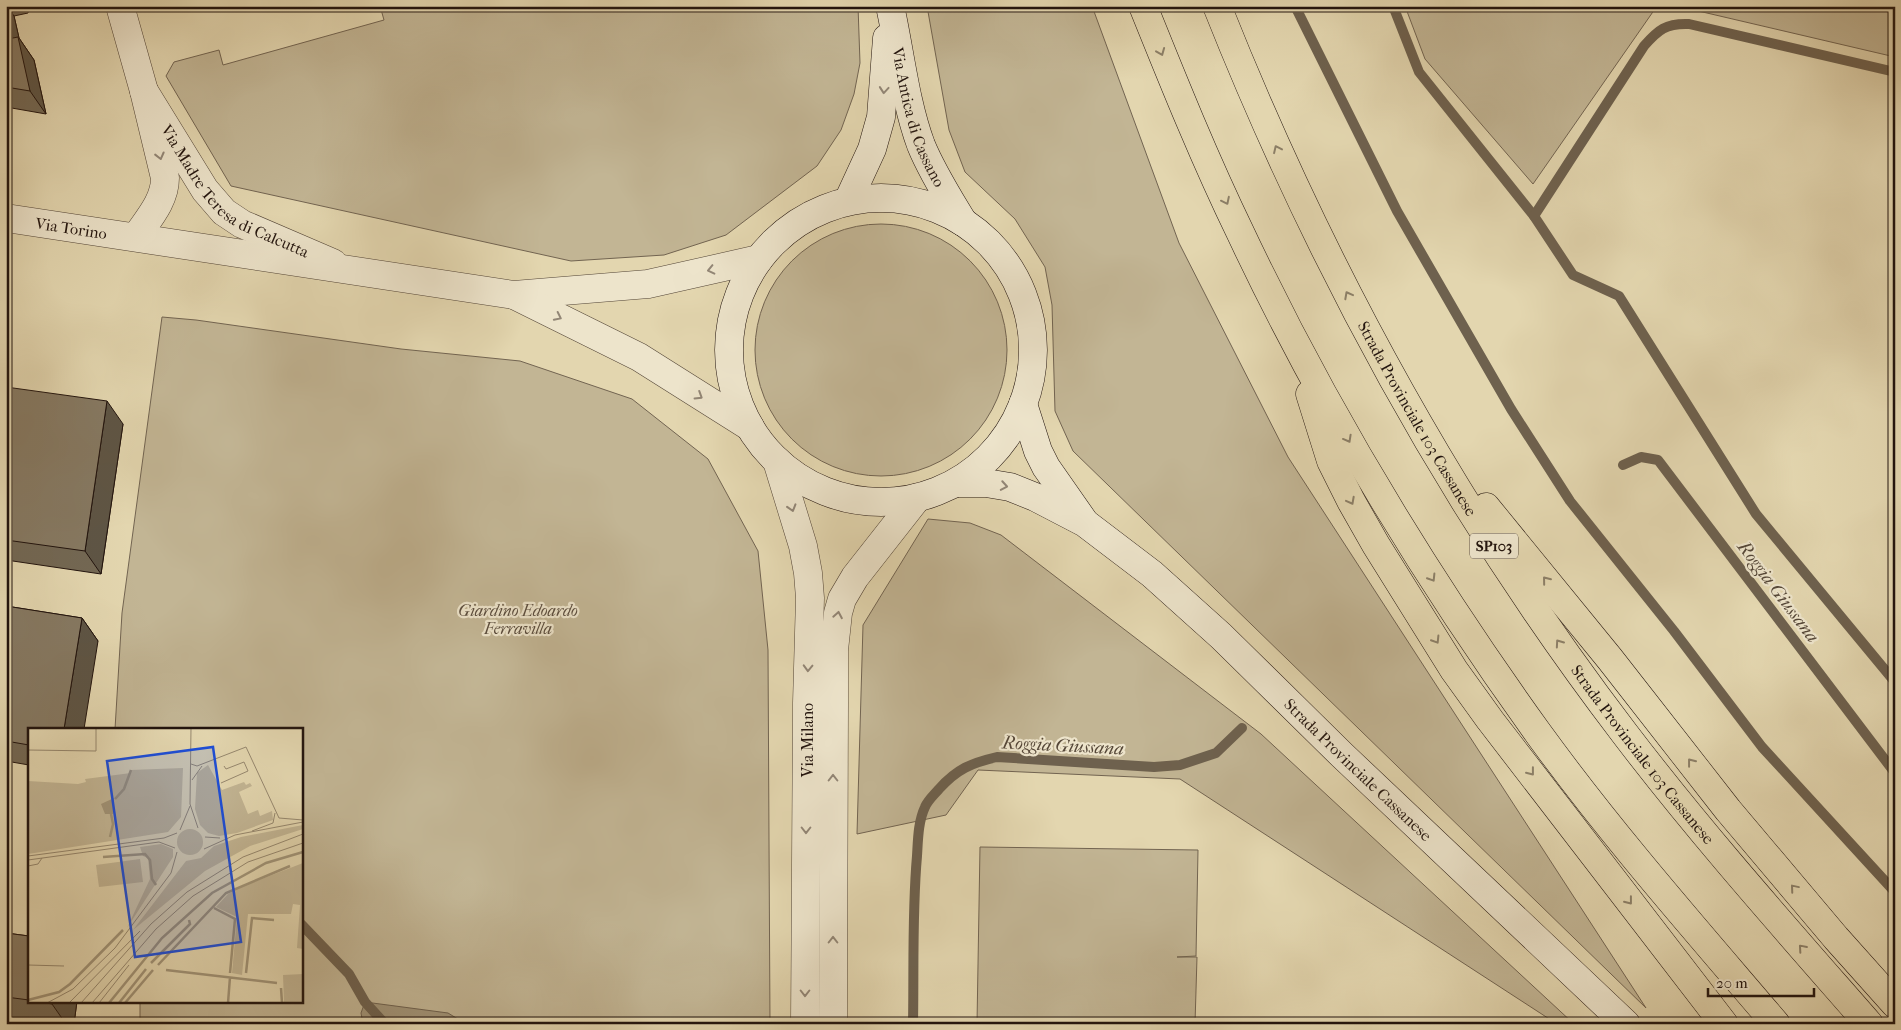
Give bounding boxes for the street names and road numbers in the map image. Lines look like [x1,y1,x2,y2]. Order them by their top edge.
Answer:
street label: Via Antica di Cassano [889,45,949,190]
street label: Via Madre Teresa di Calcutta [157,120,312,261]
street label: Via Torino [33,213,108,243]
street label: Strada Provinciale 103 Cassanese [1354,318,1481,519]
road number: SP103 [1470,534,1518,558]
street label: Strada Provinciale 103 Cassanese [1567,661,1718,848]
street label: Strada Provinciale Cassanese [1281,694,1436,845]
street label: Via Milano [798,703,817,778]

